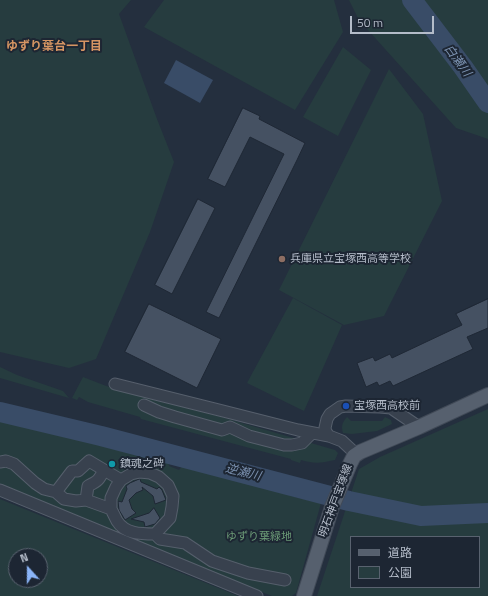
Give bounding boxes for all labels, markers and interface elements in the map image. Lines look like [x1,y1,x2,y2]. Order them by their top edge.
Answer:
scale bar [352,8,436,34]
text: 50 m [357,13,383,32]
district label: ゆずり葉台一丁目 [6,40,102,54]
water label: 白瀬川 [441,42,473,80]
place label: 兵庫県立宝塚西高等学校 [290,252,411,266]
marker: 兵庫県立宝塚西高等学校 [277,254,287,264]
place label: 宝塚西高校前 [354,399,420,413]
marker: 宝塚西高校前 [341,401,351,411]
place label: 鎮魂之碑 [120,457,164,471]
marker: 鎮魂之碑 [107,459,117,469]
water label: 逆瀬川 [224,462,262,484]
street label: 明石神戸宝塚線 [317,463,355,539]
park label: ゆずり葉緑地 [226,530,292,544]
legend [350,536,480,588]
text: 道路 [388,543,412,562]
north arrow [8,548,48,588]
text: N [18,549,30,567]
text: 公園 [388,563,412,582]

